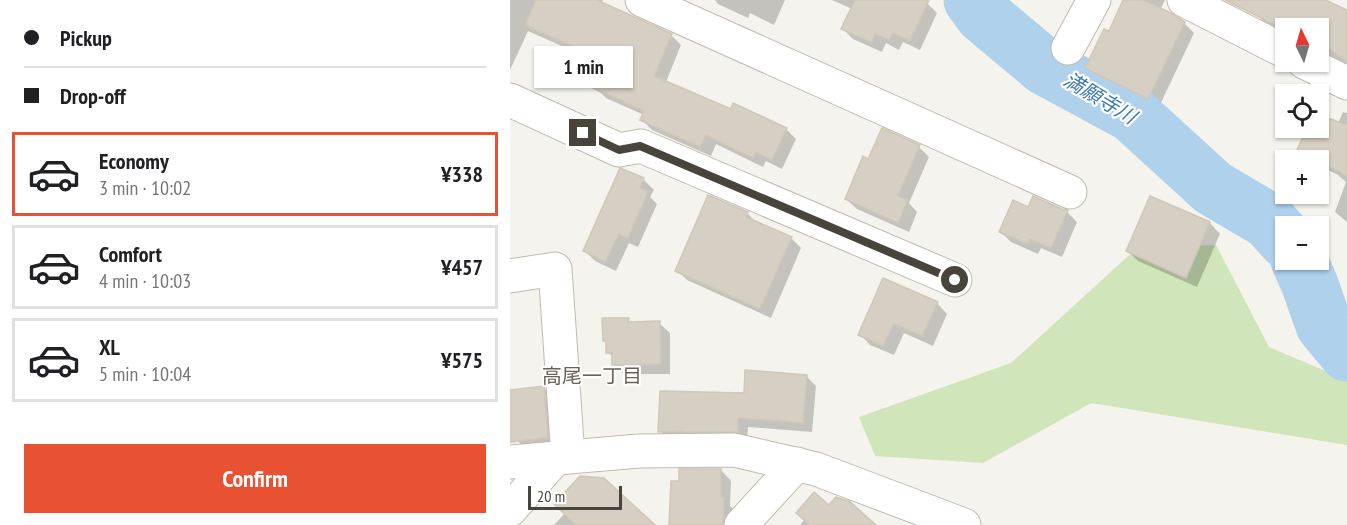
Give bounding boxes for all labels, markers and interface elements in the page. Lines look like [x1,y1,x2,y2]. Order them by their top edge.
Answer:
north arrow [1275,18,1329,72]
map controls [1275,18,1329,270]
text: Pickup [60,24,112,52]
callout: 1 min [533,46,632,88]
text: 1 min [563,54,604,80]
water label: 満願寺川 [1059,66,1143,131]
text: Drop-off [60,82,126,110]
button: locate [1275,84,1329,138]
route end [569,119,596,146]
icon: car [27,147,81,201]
text: Economy [99,147,169,175]
button: + [1275,150,1329,204]
text: ¥338 [441,160,483,188]
text: 3 min · 10:02 [99,175,191,201]
button: − [1275,216,1329,270]
icon: car [27,240,81,294]
text: Comfort [99,240,162,268]
text: ¥457 [441,253,483,281]
route start [941,266,968,293]
text: 4 min · 10:03 [99,268,191,294]
icon: car [27,333,81,387]
text: XL [99,333,120,361]
text: ¥575 [441,346,483,374]
text: 5 min · 10:04 [99,361,191,387]
district label: 高尾一丁目 [542,363,642,389]
button: Confirm [24,444,486,513]
scale bar [528,483,622,510]
text: 20 m [537,486,565,506]

